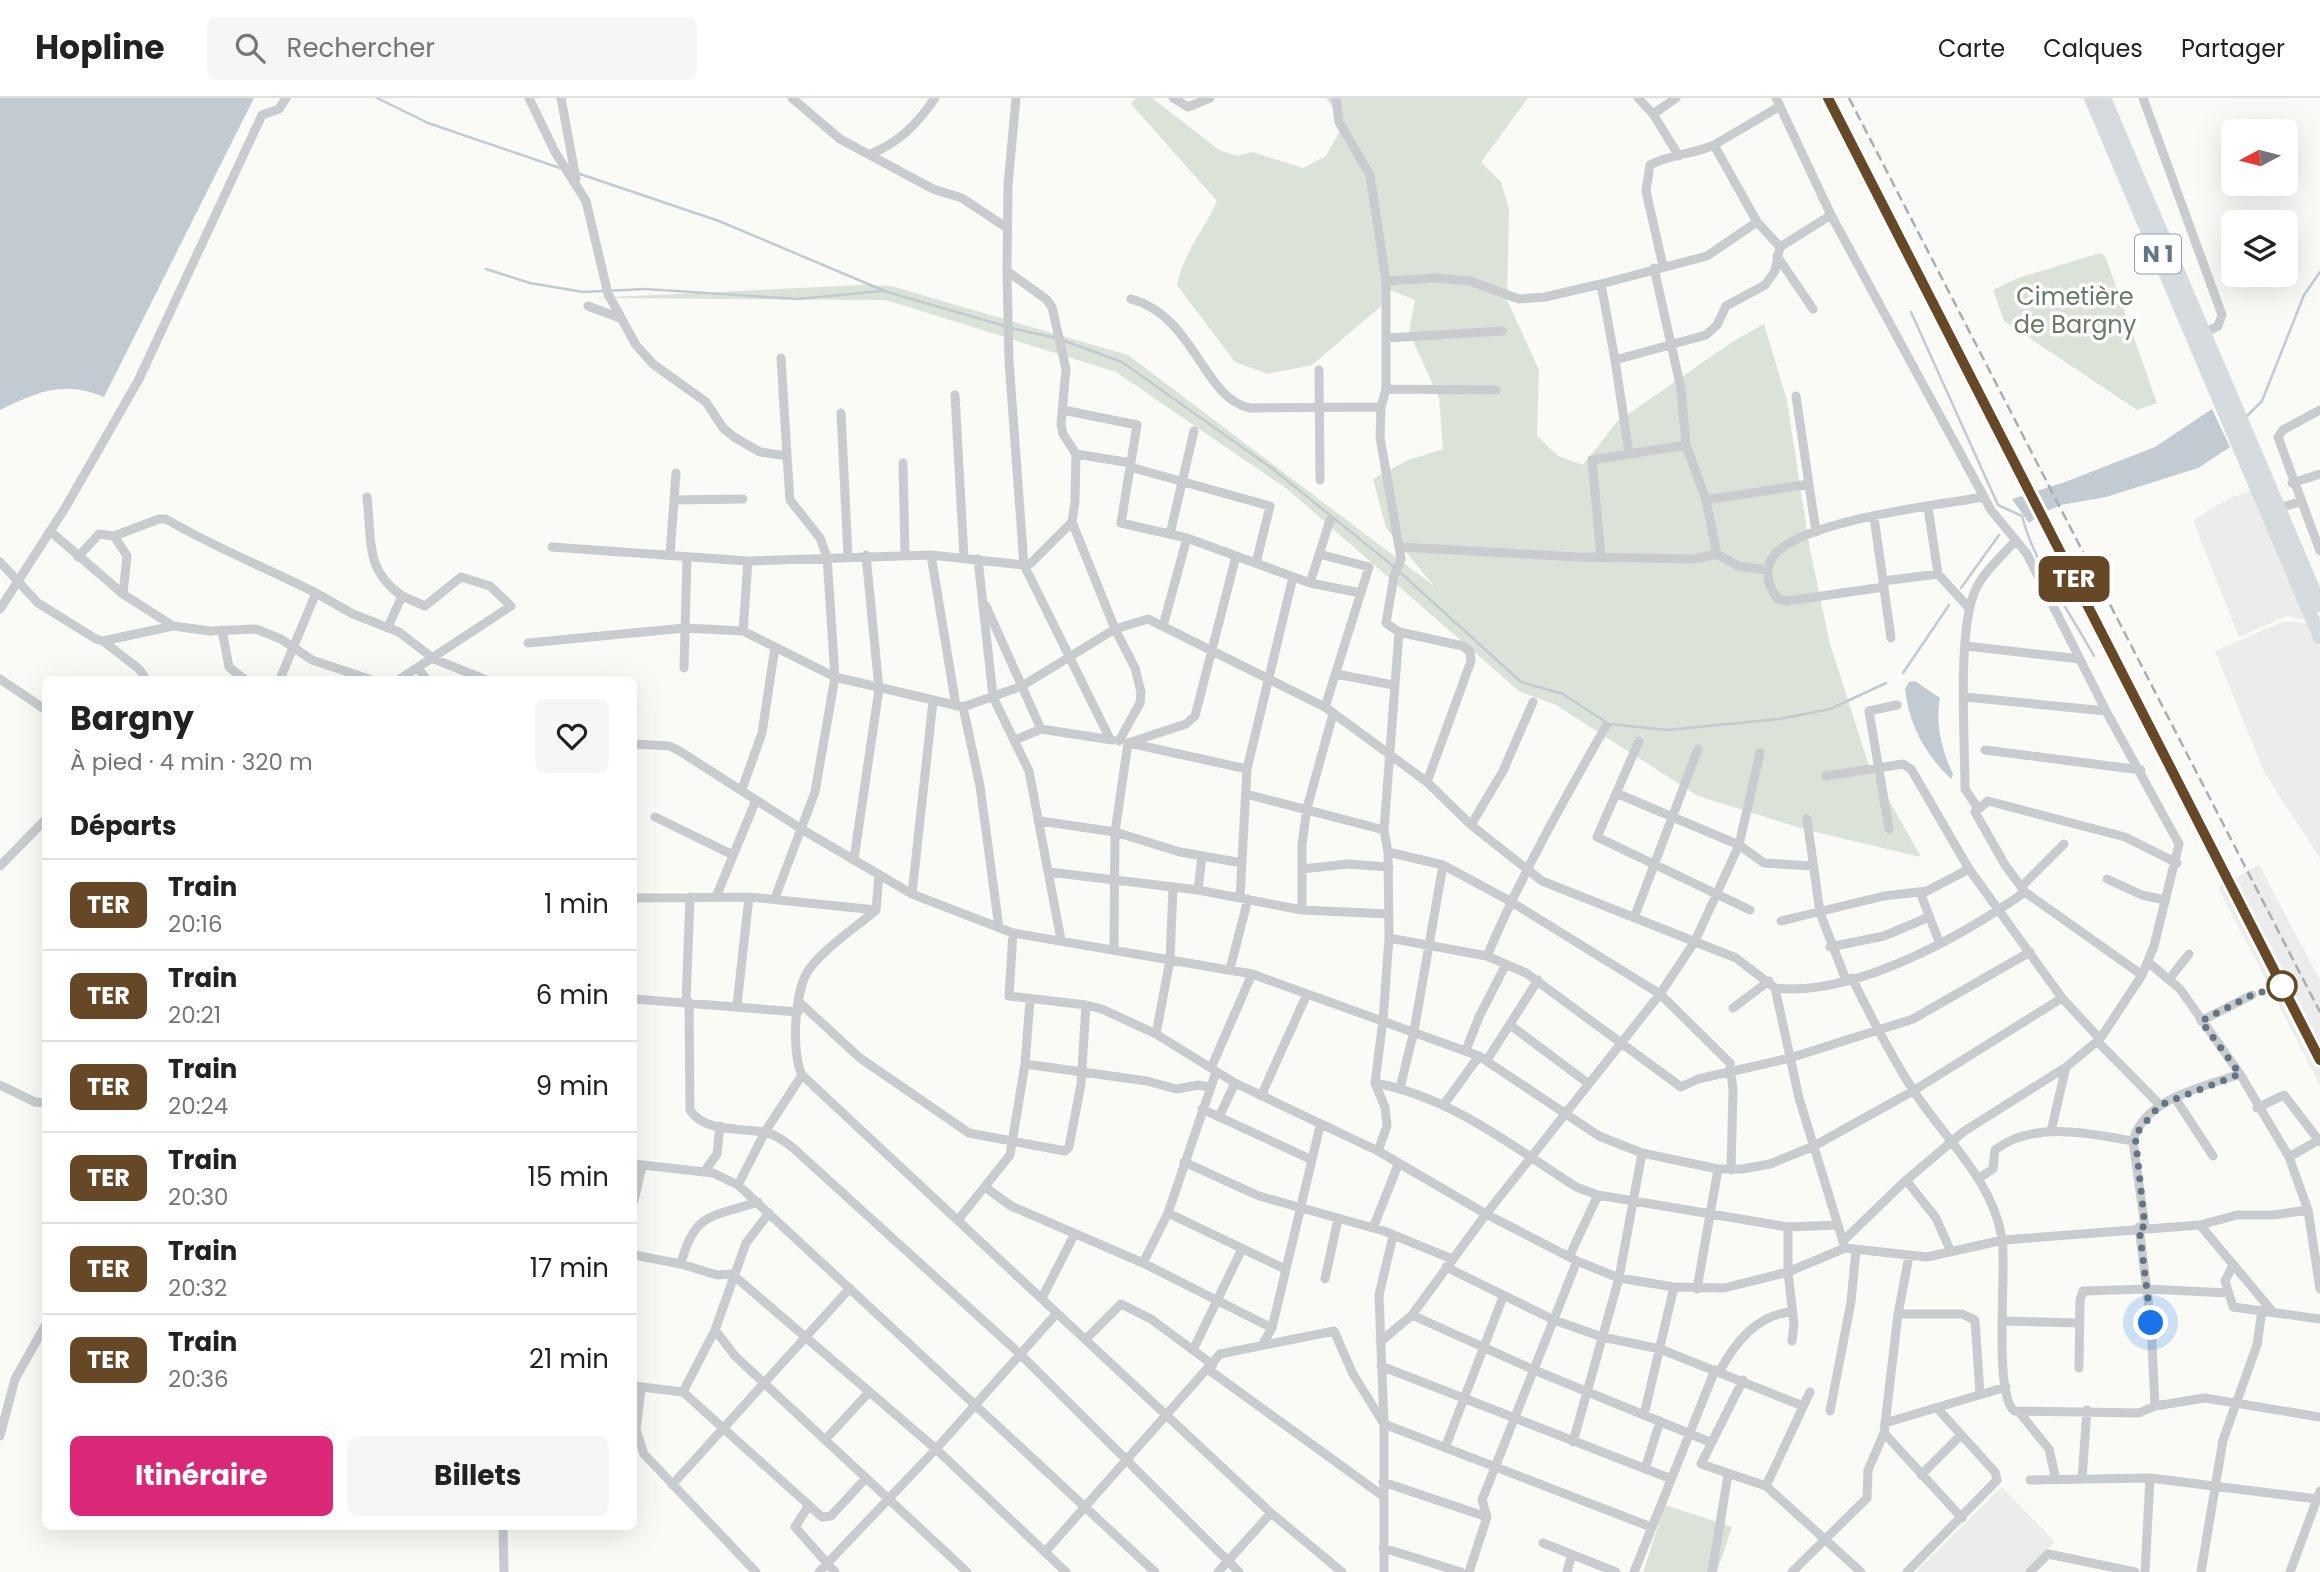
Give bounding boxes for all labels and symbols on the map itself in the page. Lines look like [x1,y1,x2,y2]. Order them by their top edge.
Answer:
north arrow [2221,119,2298,196]
road number: N 1 [2135,234,2181,274]
park label: Cimetière de Bargny [2014,280,2137,341]
line badge: TER [2034,556,2114,602]
unlabelled marker [2267,971,2297,1001]
your location [2133,1305,2168,1340]

